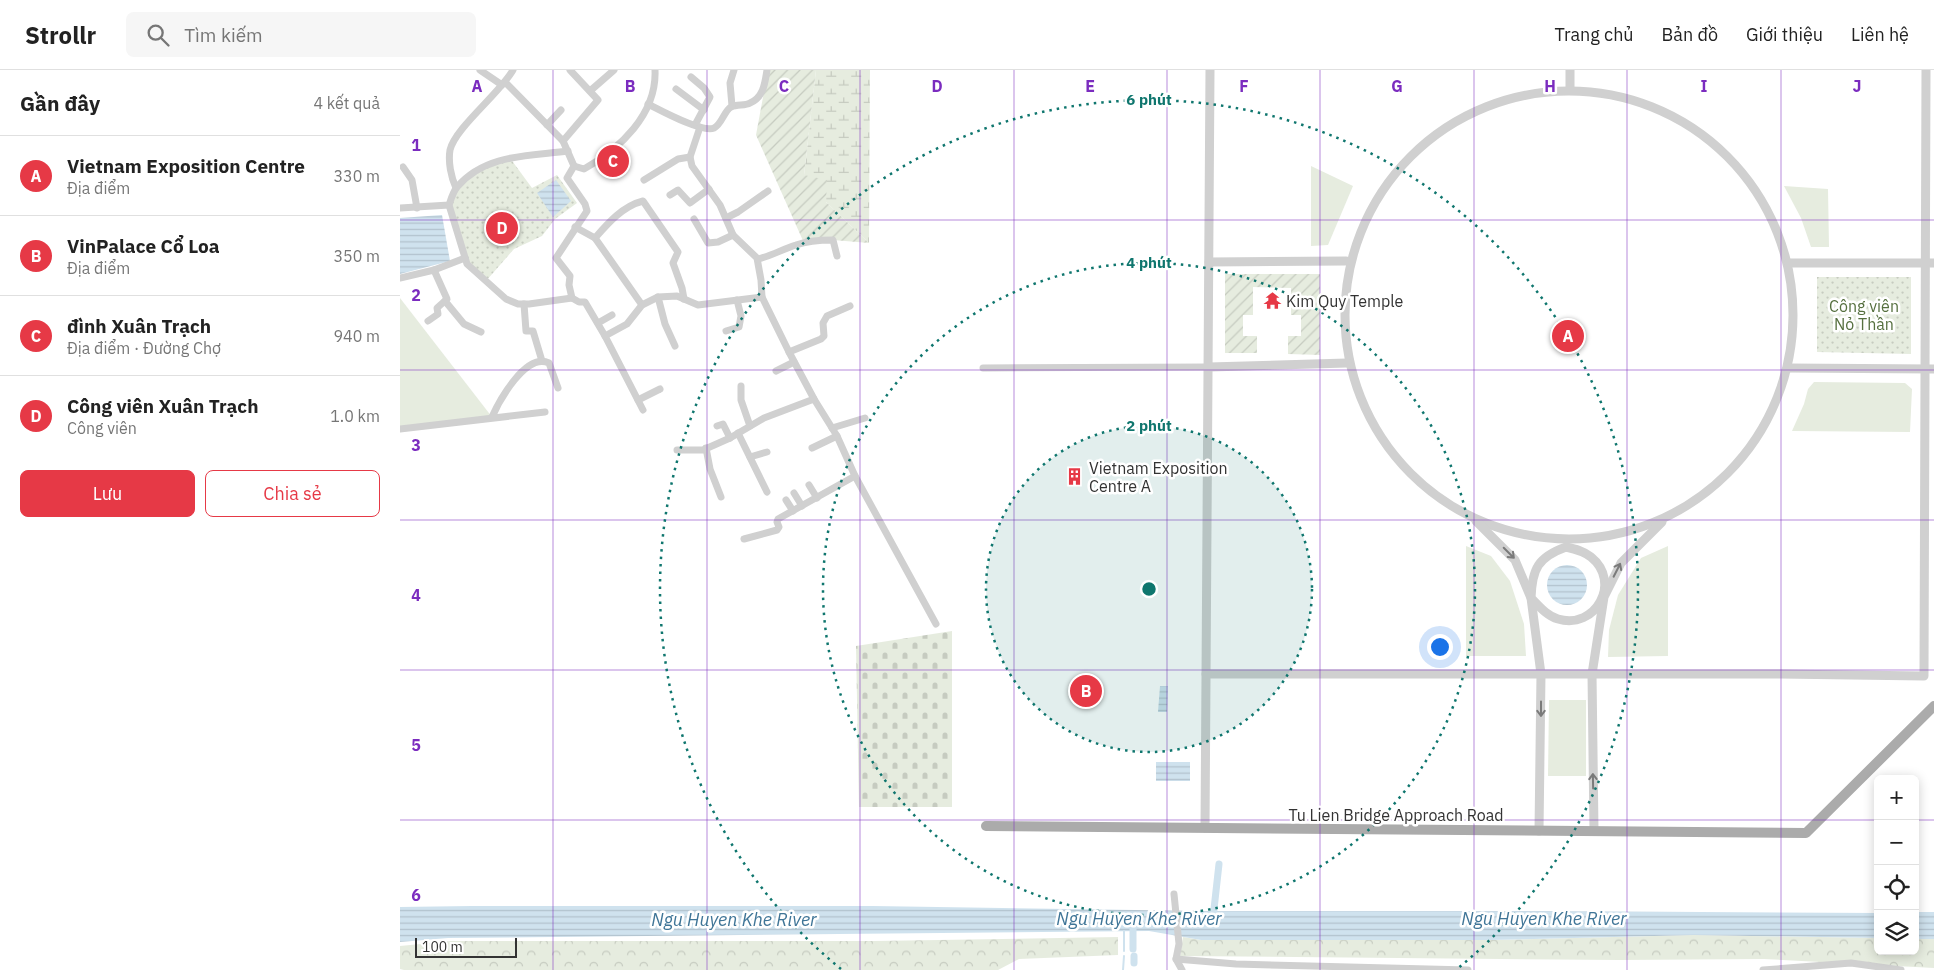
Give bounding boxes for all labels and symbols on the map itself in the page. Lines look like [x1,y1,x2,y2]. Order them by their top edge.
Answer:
text: A [472,76,483,96]
text: B [625,76,636,96]
text: C [779,76,789,96]
text: D [931,76,943,96]
text: E [1085,76,1095,96]
text: F [1239,76,1249,96]
text: G [1391,76,1403,96]
text: H [1544,76,1556,96]
text: I [1701,76,1708,96]
text: J [1853,76,1861,96]
text: 6 phút [1126,90,1172,109]
text: 1 [411,135,421,155]
pin: C [597,142,629,180]
pin: D [486,209,518,247]
text: 4 phút [1126,253,1172,272]
text: 2 [411,285,421,305]
temple icon: Kim Quy Temple [1262,291,1282,311]
place label: Kim Quy Temple [1286,291,1404,311]
park label: Công viên Nỏ Thần [1829,296,1899,334]
pin: A [1552,317,1584,355]
text: 2 phút [1126,416,1172,435]
text: 3 [411,435,421,455]
place label: Vietnam Exposition Centre A [1089,458,1228,496]
building icon: Vietnam Exposition Centre A [1065,467,1085,487]
one-way arrow [1503,547,1515,559]
one-way arrow [1612,563,1622,578]
centre of rings [1140,580,1158,598]
text: 4 [411,585,421,605]
your location [1427,634,1453,660]
pin: B [1070,672,1102,710]
one-way arrow [1536,701,1546,717]
text: 5 [411,735,421,755]
one-way arrow [1589,774,1598,790]
street label: Tu Lien Bridge Approach Road [1288,805,1504,825]
text: 6 [411,885,421,905]
water label: Ngu Huyen Khe River [1056,907,1222,930]
water label: Ngu Huyen Khe River [1461,907,1627,930]
water label: Ngu Huyen Khe River [651,908,817,931]
scale bar [415,935,518,958]

